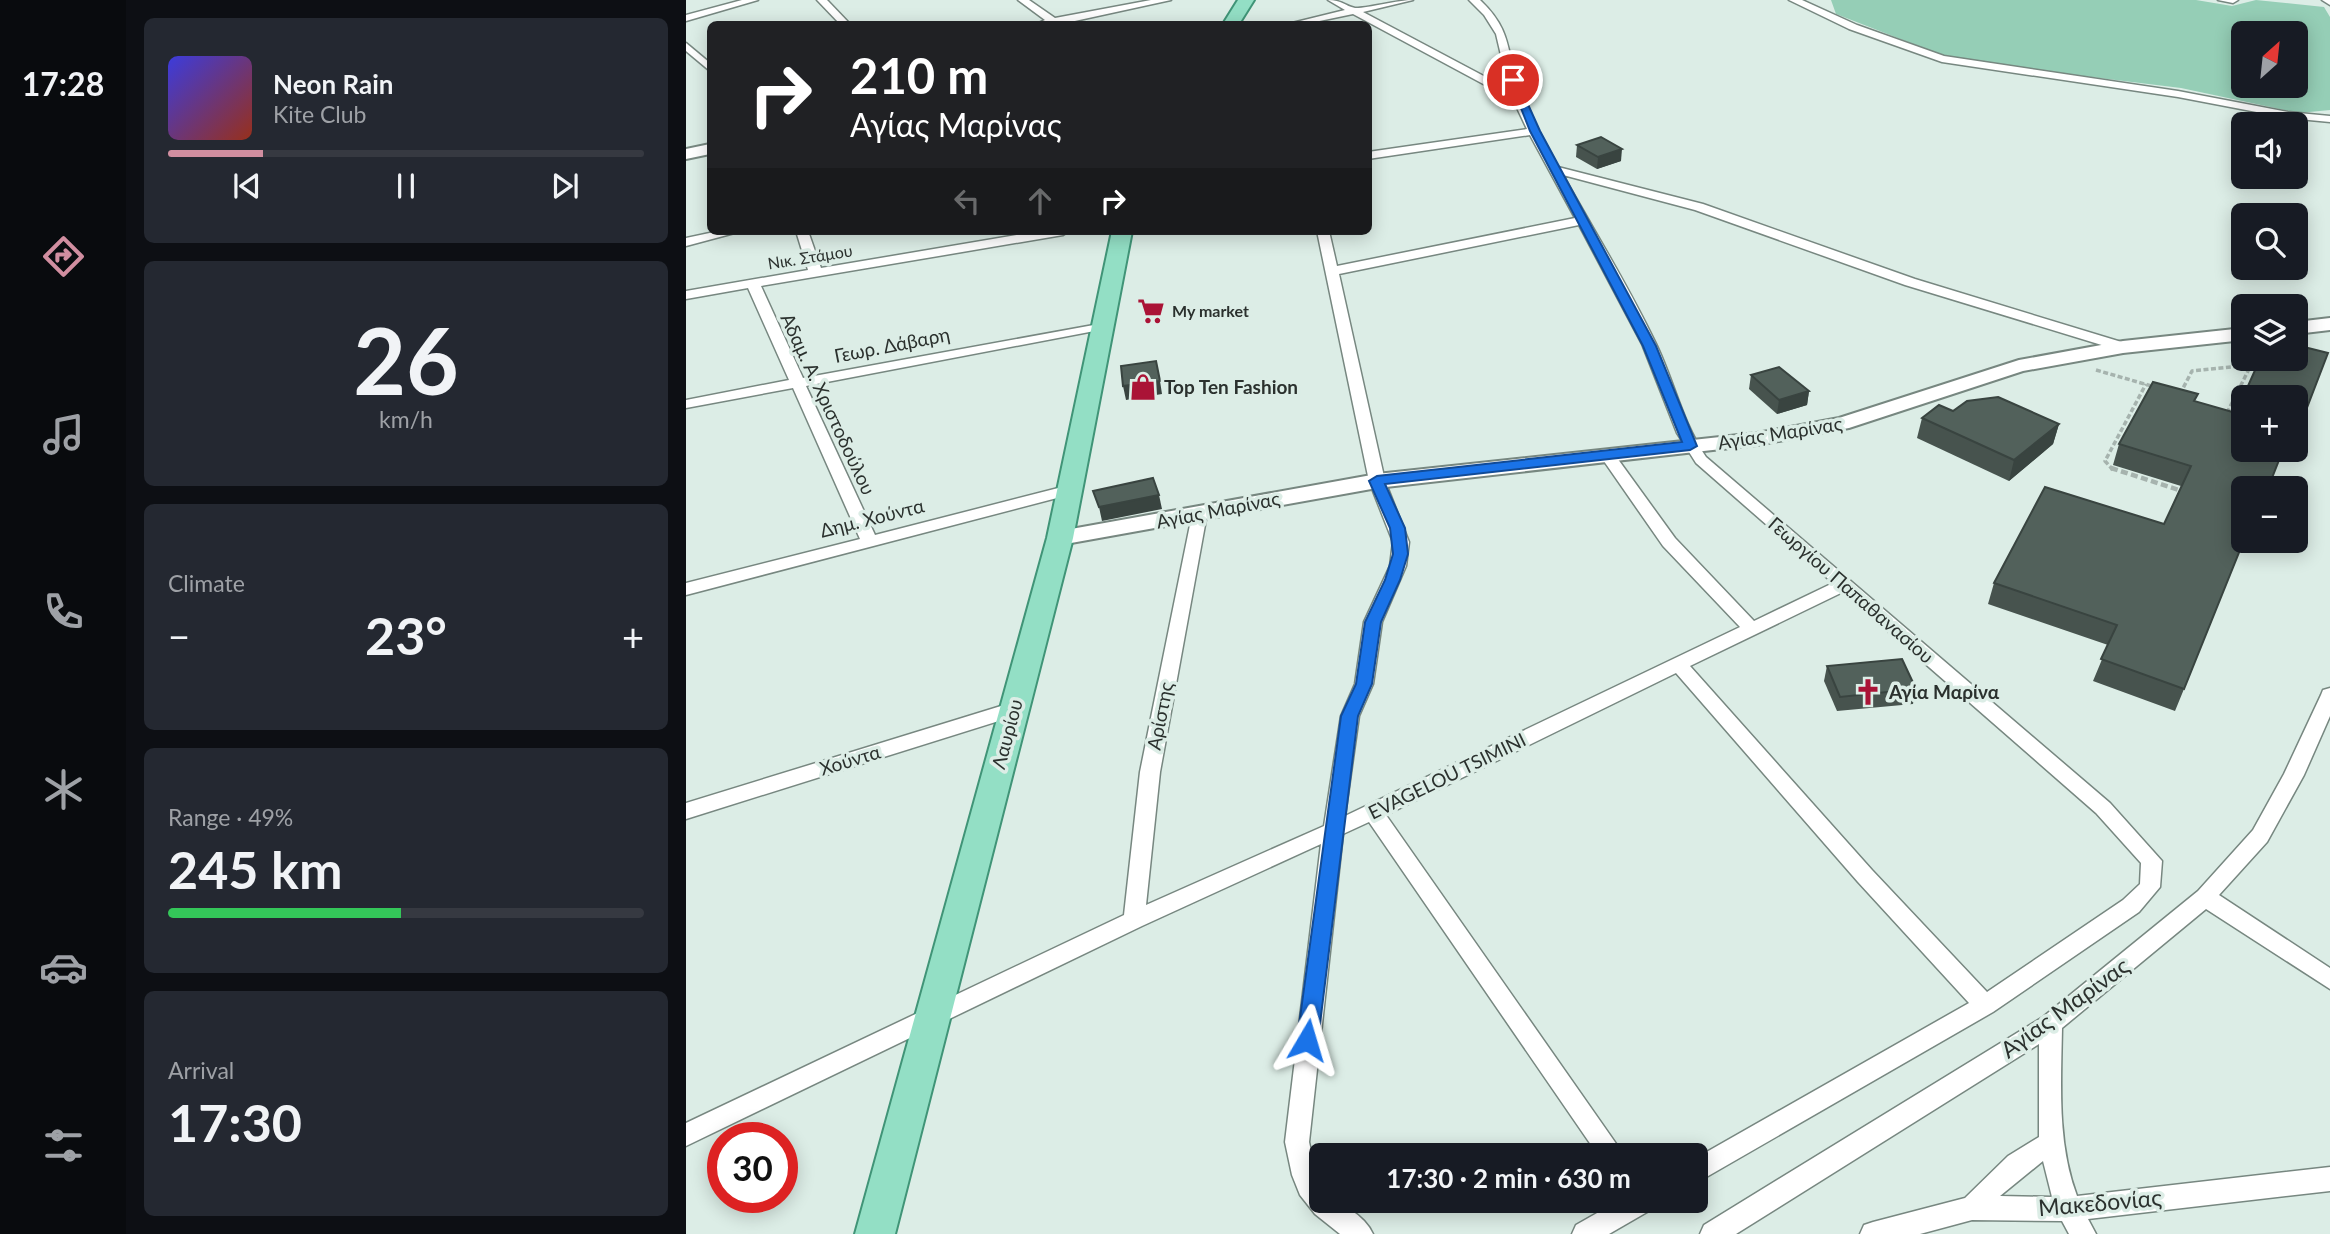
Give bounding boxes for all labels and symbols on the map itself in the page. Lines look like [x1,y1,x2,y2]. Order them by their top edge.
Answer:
north arrow [2231,21,2308,98]
pin [1483,50,1543,110]
street label: Νικ. Στάμου [766,240,854,273]
supermarket icon: My market [1136,296,1166,326]
place label: My market [1172,301,1249,320]
street label: Αδαμ. Α. Χριστοδούλου [776,309,881,498]
street label: Γεωρ. Δάβαρη [832,322,952,367]
shop icon: Top Ten Fashion [1128,372,1158,402]
place label: Top Ten Fashion [1164,375,1298,398]
street label: Αγίας Μαρίνας [1716,411,1844,454]
street label: Αγίας Μαρίνας [1154,486,1282,533]
street label: Δημ. Χούντα [817,493,927,542]
street label: Γεωργίου Παπαθανασίου [1764,512,1939,668]
church icon: Αγία Μαρίνα [1853,677,1883,707]
street label: Αρίστης [1142,680,1177,752]
place label: Αγία Μαρίνα [1888,680,2000,703]
street label: Λαυρίου [986,696,1027,771]
street label: EVAGELOU TSIMINI [1364,727,1529,824]
street label: Χούντα [817,739,884,780]
street label: Αγίας Μαρίνας [1995,951,2134,1063]
position arrow [1270,1003,1344,1077]
speed limit sign: 30 [707,1122,798,1213]
street label: Μακεδονίας [2037,1183,2163,1221]

